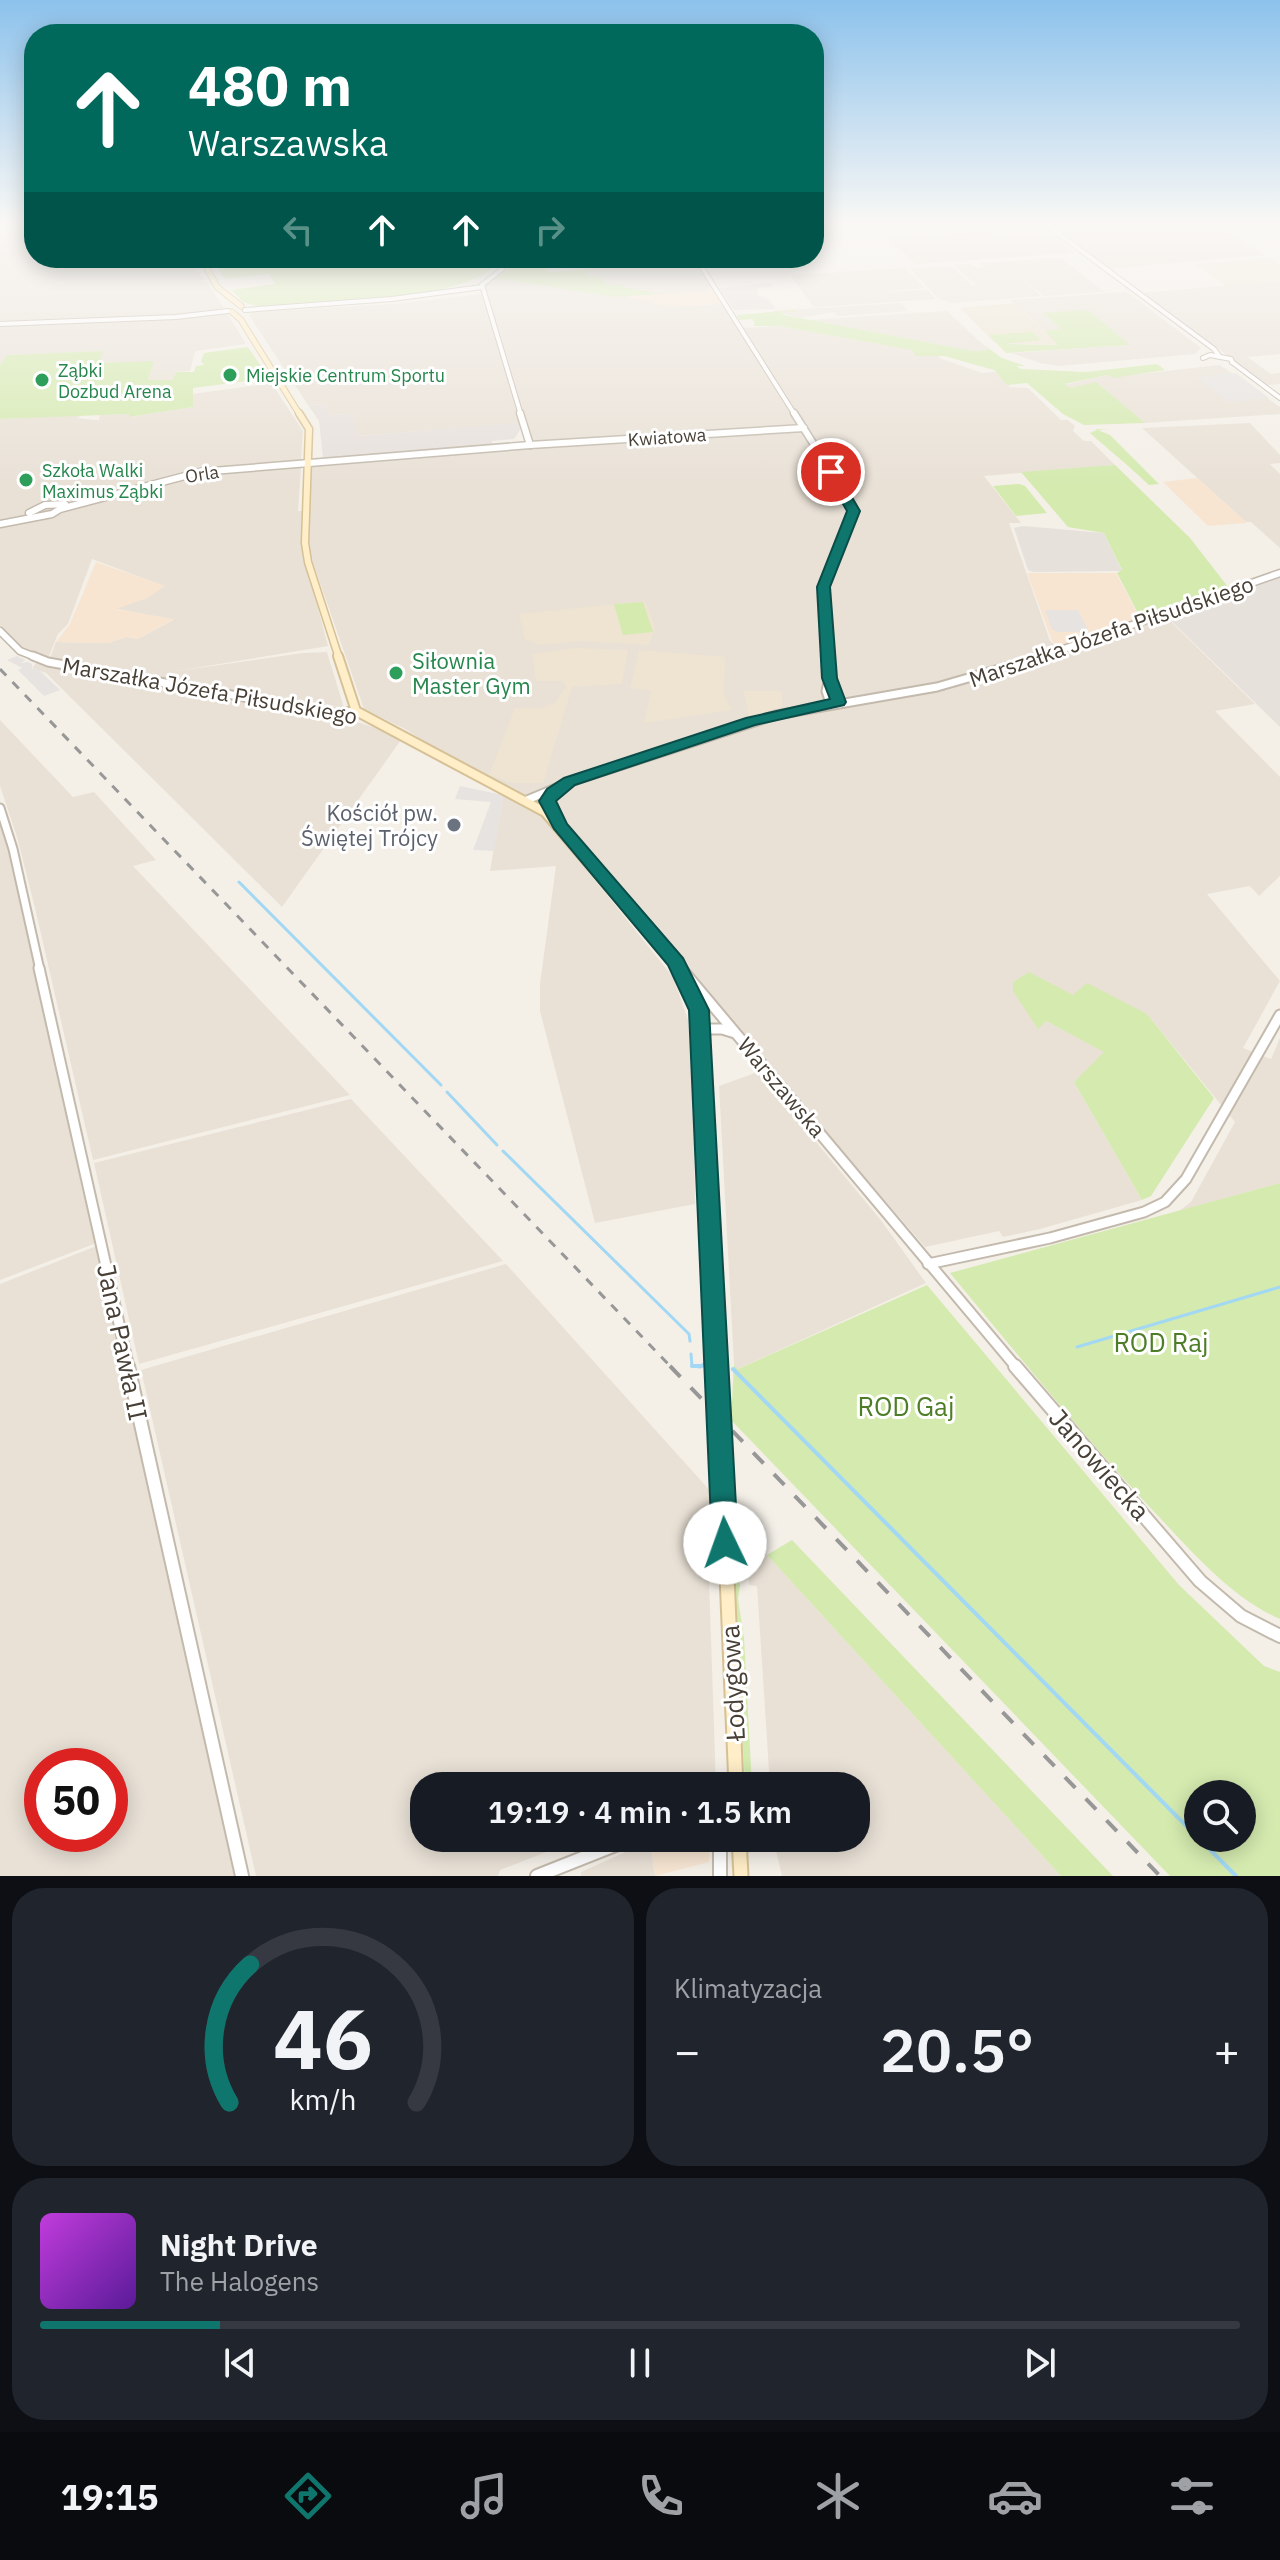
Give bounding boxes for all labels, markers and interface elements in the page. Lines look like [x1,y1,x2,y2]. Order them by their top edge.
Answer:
text: 480 m [188,49,352,121]
icon: ahead [56,56,160,160]
text: Warszawska [188,119,388,166]
icon: left [276,208,320,252]
icon: ahead [360,208,404,252]
icon: ahead [444,208,488,252]
icon: right [528,208,572,252]
place label: Ząbki Dozbud Arena [58,359,172,403]
place label: Miejskie Centrum Sportu [246,364,445,387]
marker: Miejskie Centrum Sportu [221,366,239,384]
marker: Ząbki Dozbud Arena [33,371,51,389]
street label: Kwiatowa [627,423,707,451]
pin [797,438,865,506]
icon: arrive [809,450,853,494]
place label: Szkoła Walki Maximus Ząbki [42,459,163,503]
street label: Orla [183,460,221,488]
marker: Szkoła Walki Maximus Ząbki [17,471,35,489]
street label: Marszałka Józefa Piłsudskiego [965,569,1257,693]
place label: Siłownia Master Gym [412,646,531,700]
street label: Marszałka Józefa Piłsudskiego [60,650,360,730]
marker: Siłownia Master Gym [387,664,405,682]
place label: Kościół pw. Świętej Trójcy [301,798,438,852]
marker: Kościół pw. Świętej Trójcy [445,816,463,834]
street label: Warszawska [732,1031,833,1143]
street label: Jana Pawła II [90,1261,156,1423]
park label: ROD Raj [1113,1325,1209,1359]
park label: ROD Gaj [858,1389,954,1423]
street label: Janowiecka [1042,1401,1158,1527]
position arrow [683,1501,767,1585]
street label: Łodygowa [712,1624,752,1743]
speed limit sign: 50 [24,1748,128,1852]
map controls [1184,1780,1256,1852]
button: search [1184,1780,1256,1852]
text: 19:19 · 4 min · 1.5 km [488,1792,792,1831]
text: Klimatyzacja [674,1971,822,2005]
text: 46 [273,1984,373,2092]
text: 20.5° [880,2010,1034,2089]
text: − [674,2022,700,2079]
text: + [1214,2022,1240,2079]
text: km/h [289,2081,357,2118]
text: Night Drive [160,2225,318,2264]
text: The Halogens [160,2264,319,2298]
icon: previous [218,2341,262,2385]
icon: pause [618,2341,662,2385]
icon: next [1018,2341,1062,2385]
icon: directions [280,2468,336,2524]
icon: music [456,2468,512,2524]
icon: phone [633,2468,689,2524]
icon: climate [810,2468,866,2524]
icon: car [987,2468,1043,2524]
icon: filters [1164,2468,1220,2524]
text: 19:15 [60,2473,159,2520]

